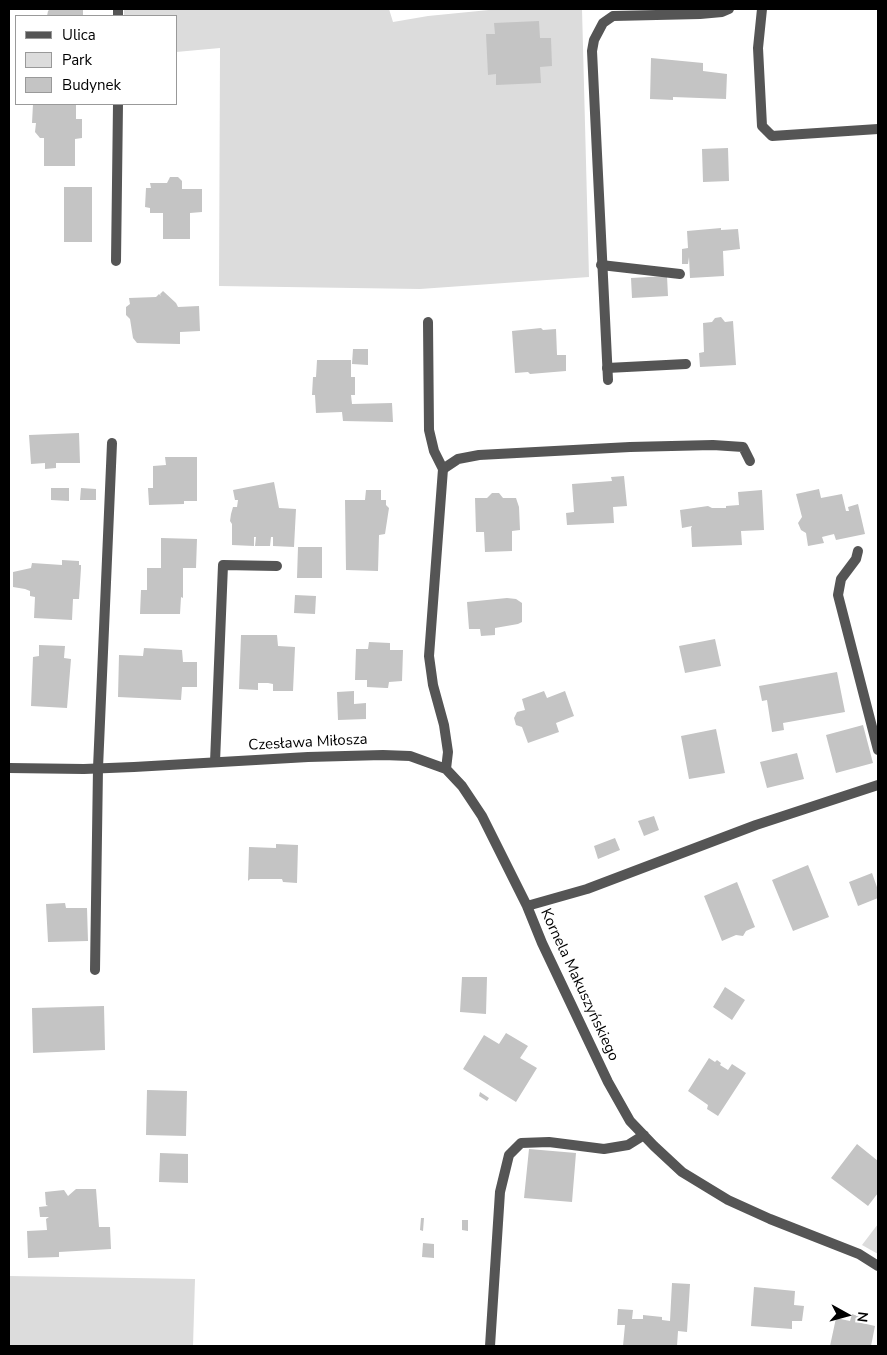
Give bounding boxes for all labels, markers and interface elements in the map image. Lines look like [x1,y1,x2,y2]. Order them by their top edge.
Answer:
legend [15,15,178,105]
text: Ulica [62,25,96,45]
text: Park [62,50,92,70]
text: Budynek [62,75,121,95]
street label: Czesława Miłosza [248,731,368,755]
street label: Kornela Makuszyńskiego [536,906,622,1064]
north arrow [822,1290,872,1340]
text: N [852,1311,872,1323]

